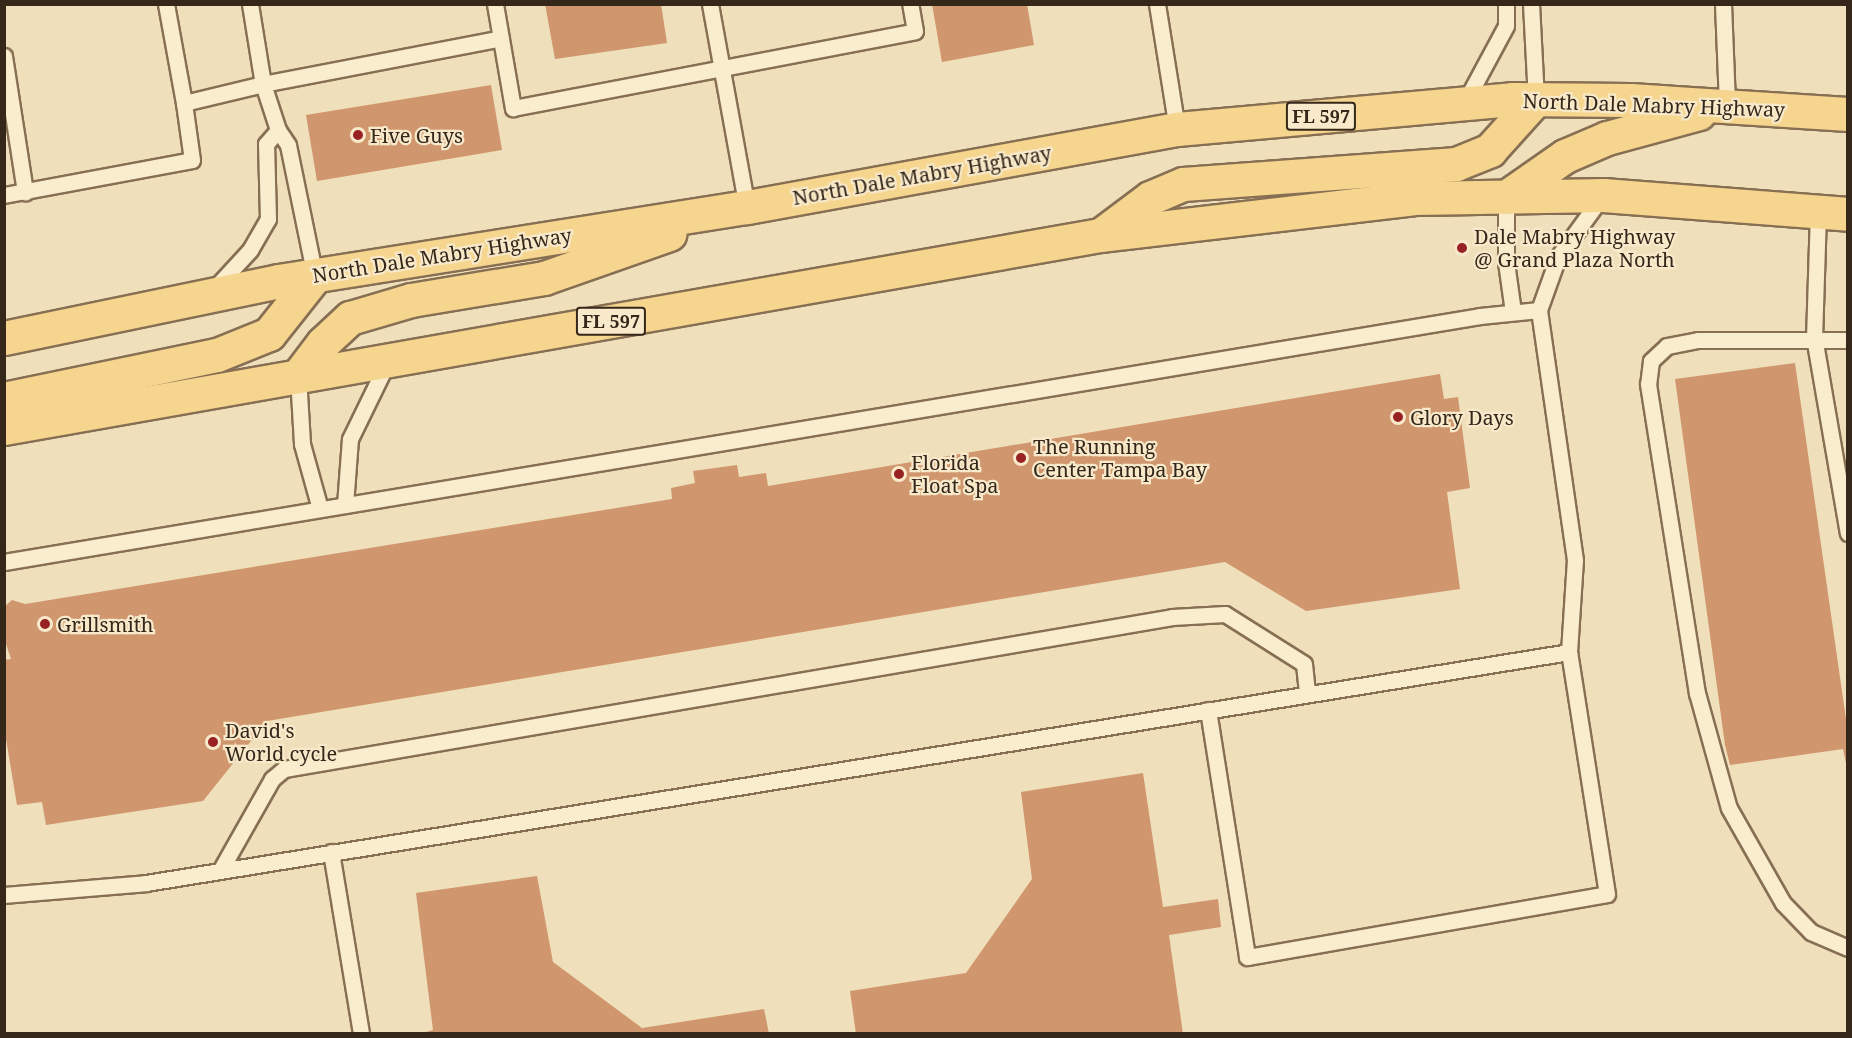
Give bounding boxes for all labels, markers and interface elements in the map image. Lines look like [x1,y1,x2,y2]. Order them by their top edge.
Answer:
street label: North Dale Mabry Highway [1522,88,1786,122]
road number: FL 597 [1285,101,1357,131]
place label: Five Guys [370,123,463,147]
marker: Five Guys [351,128,365,142]
street label: North Dale Mabry Highway [791,140,1053,210]
street label: North Dale Mabry Highway [311,223,573,287]
place label: Dale Mabry Highway @ Grand Plaza North [1474,225,1675,272]
marker: Dale Mabry Highway @ Grand Plaza North [1455,241,1469,255]
road number: FL 597 [575,306,647,336]
place label: Glory Days [1410,405,1514,429]
marker: Glory Days [1391,410,1405,424]
place label: The Running Center Tampa Bay [1033,434,1207,481]
place label: Florida Float Spa [911,450,998,497]
marker: The Running Center Tampa Bay [1014,451,1028,465]
marker: Florida Float Spa [892,467,906,481]
place label: Grillsmith [57,612,154,636]
marker: Grillsmith [38,617,52,631]
place label: David's World cycle [225,718,337,765]
marker: David's World cycle [206,735,220,749]

